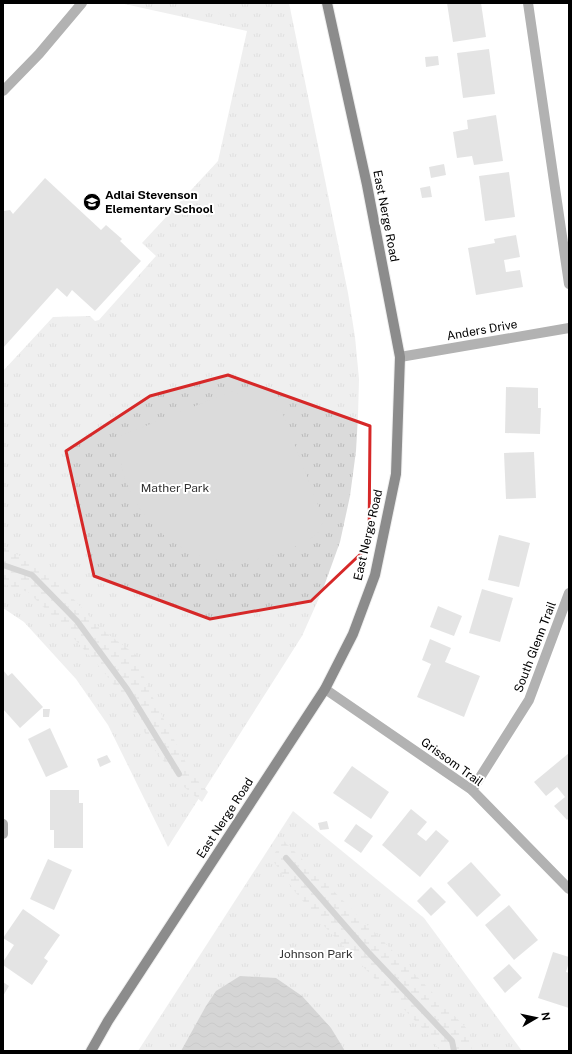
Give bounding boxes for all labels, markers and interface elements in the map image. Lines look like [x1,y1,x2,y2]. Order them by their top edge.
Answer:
street label: East Nerge Road [370,169,402,263]
place label: Adlai Stevenson Elementary School [105,188,214,216]
school or university icon: Adlai Stevenson Elementary School [82,192,102,212]
street label: Anders Drive [445,317,519,343]
park label: Mather Park [141,481,210,495]
street label: East Nerge Road [351,488,385,582]
street label: South Glenn Trail [511,599,559,695]
street label: Grissom Trail [418,735,486,789]
street label: East Nerge Road [194,775,256,861]
park label: Johnson Park [279,947,353,961]
north arrow [516,998,556,1038]
text: N [539,1011,552,1022]

